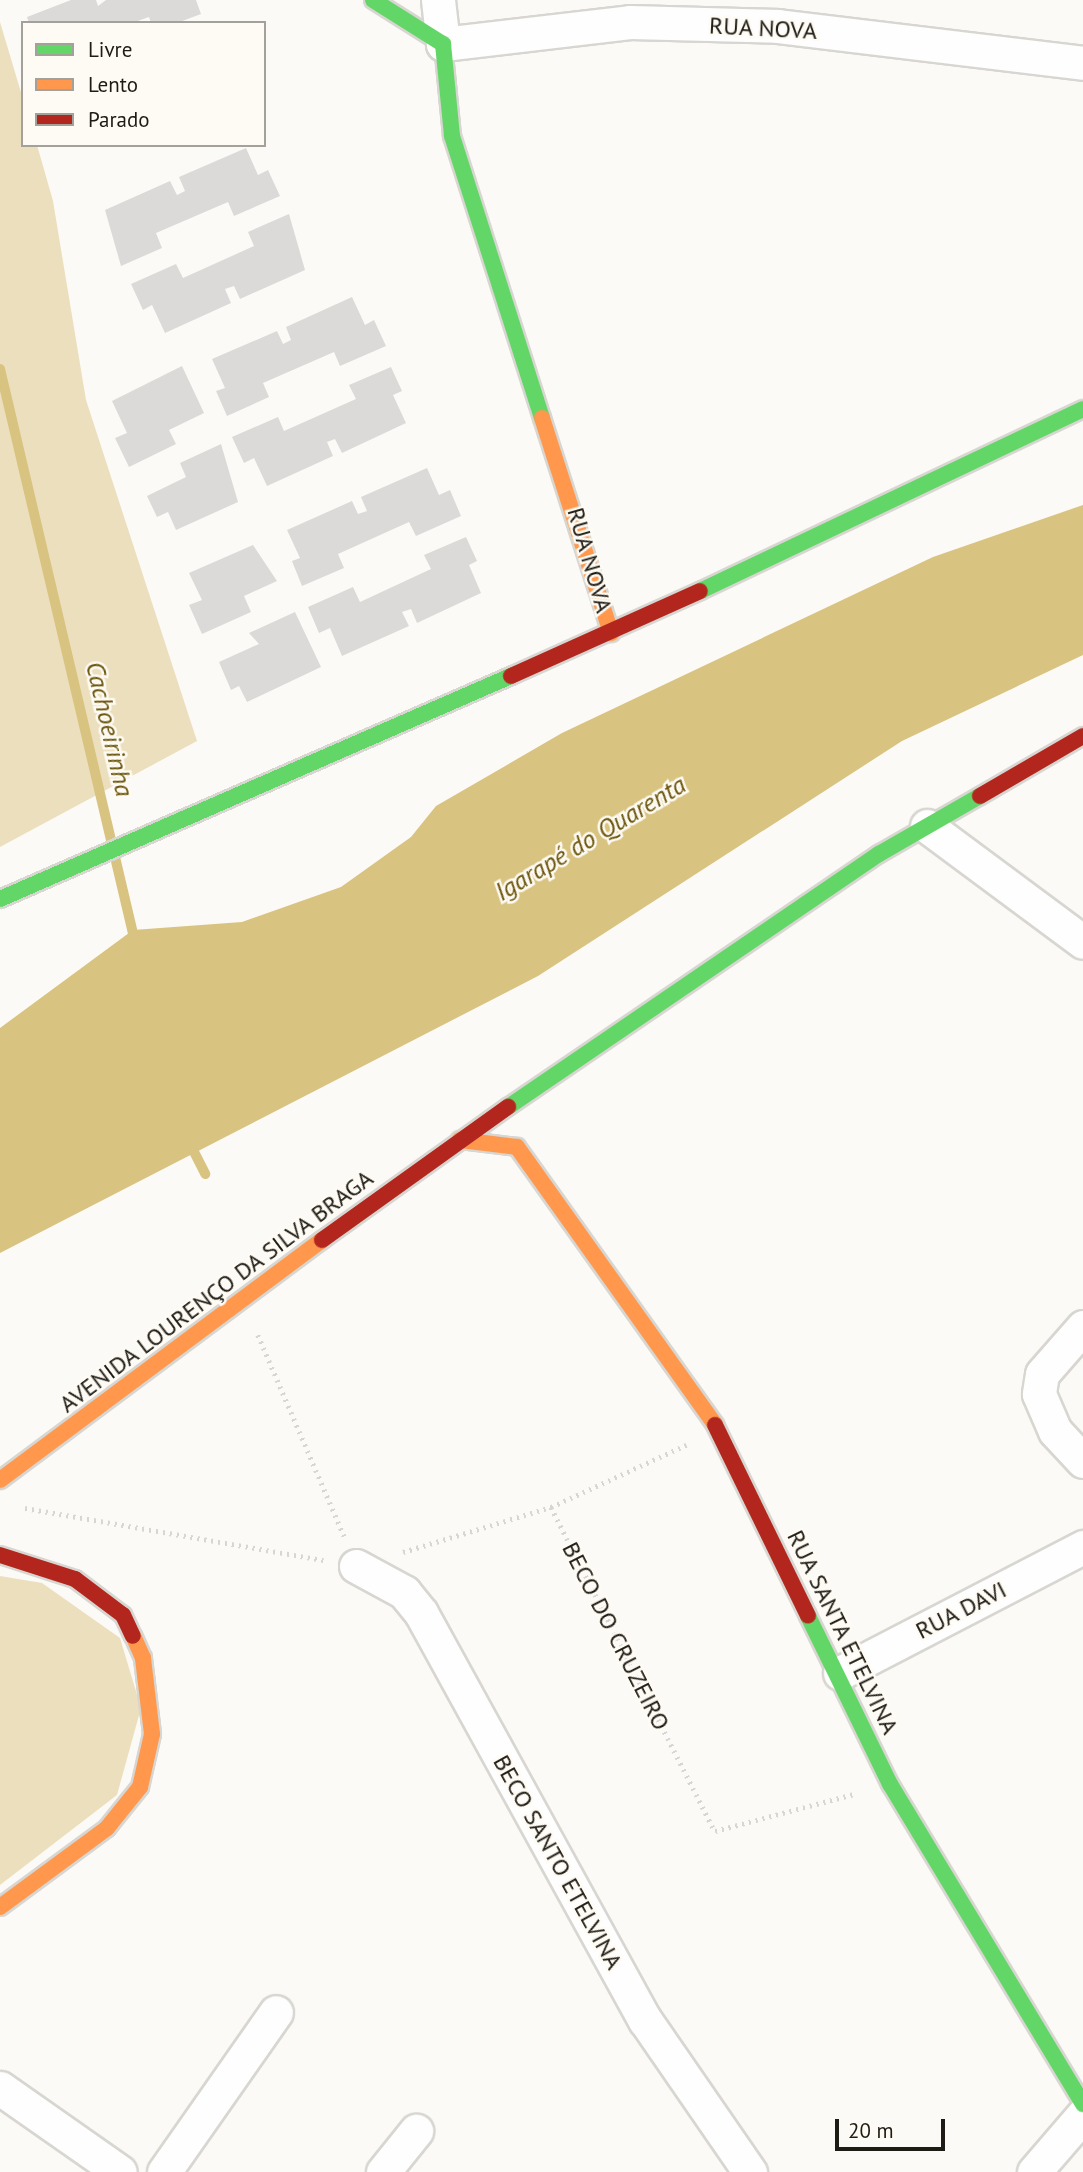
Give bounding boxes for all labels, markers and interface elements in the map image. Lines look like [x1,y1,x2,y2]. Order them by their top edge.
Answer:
street label: RUA NOVA [708,11,818,45]
legend [21,21,266,147]
text: Livre [88,36,132,63]
text: Lento [88,71,138,98]
text: Parado [88,106,150,133]
street label: RUA NOVA [561,504,619,616]
water label: Cachoeirinha [79,659,141,799]
water label: Igarapé do Quarenta [489,769,691,907]
street label: AVENIDA LOURENÇO DA SILVA BRAGA [52,1163,380,1419]
street label: RUA SANTA ETELVINA [781,1524,905,1740]
street label: BECO DO CRUZEIRO [556,1537,676,1735]
street label: RUA DAVI [910,1575,1012,1645]
street label: BECO SANTO ETELVINA [487,1750,629,1974]
scale bar [838,2106,948,2150]
text: 20 m [848,2117,894,2144]

